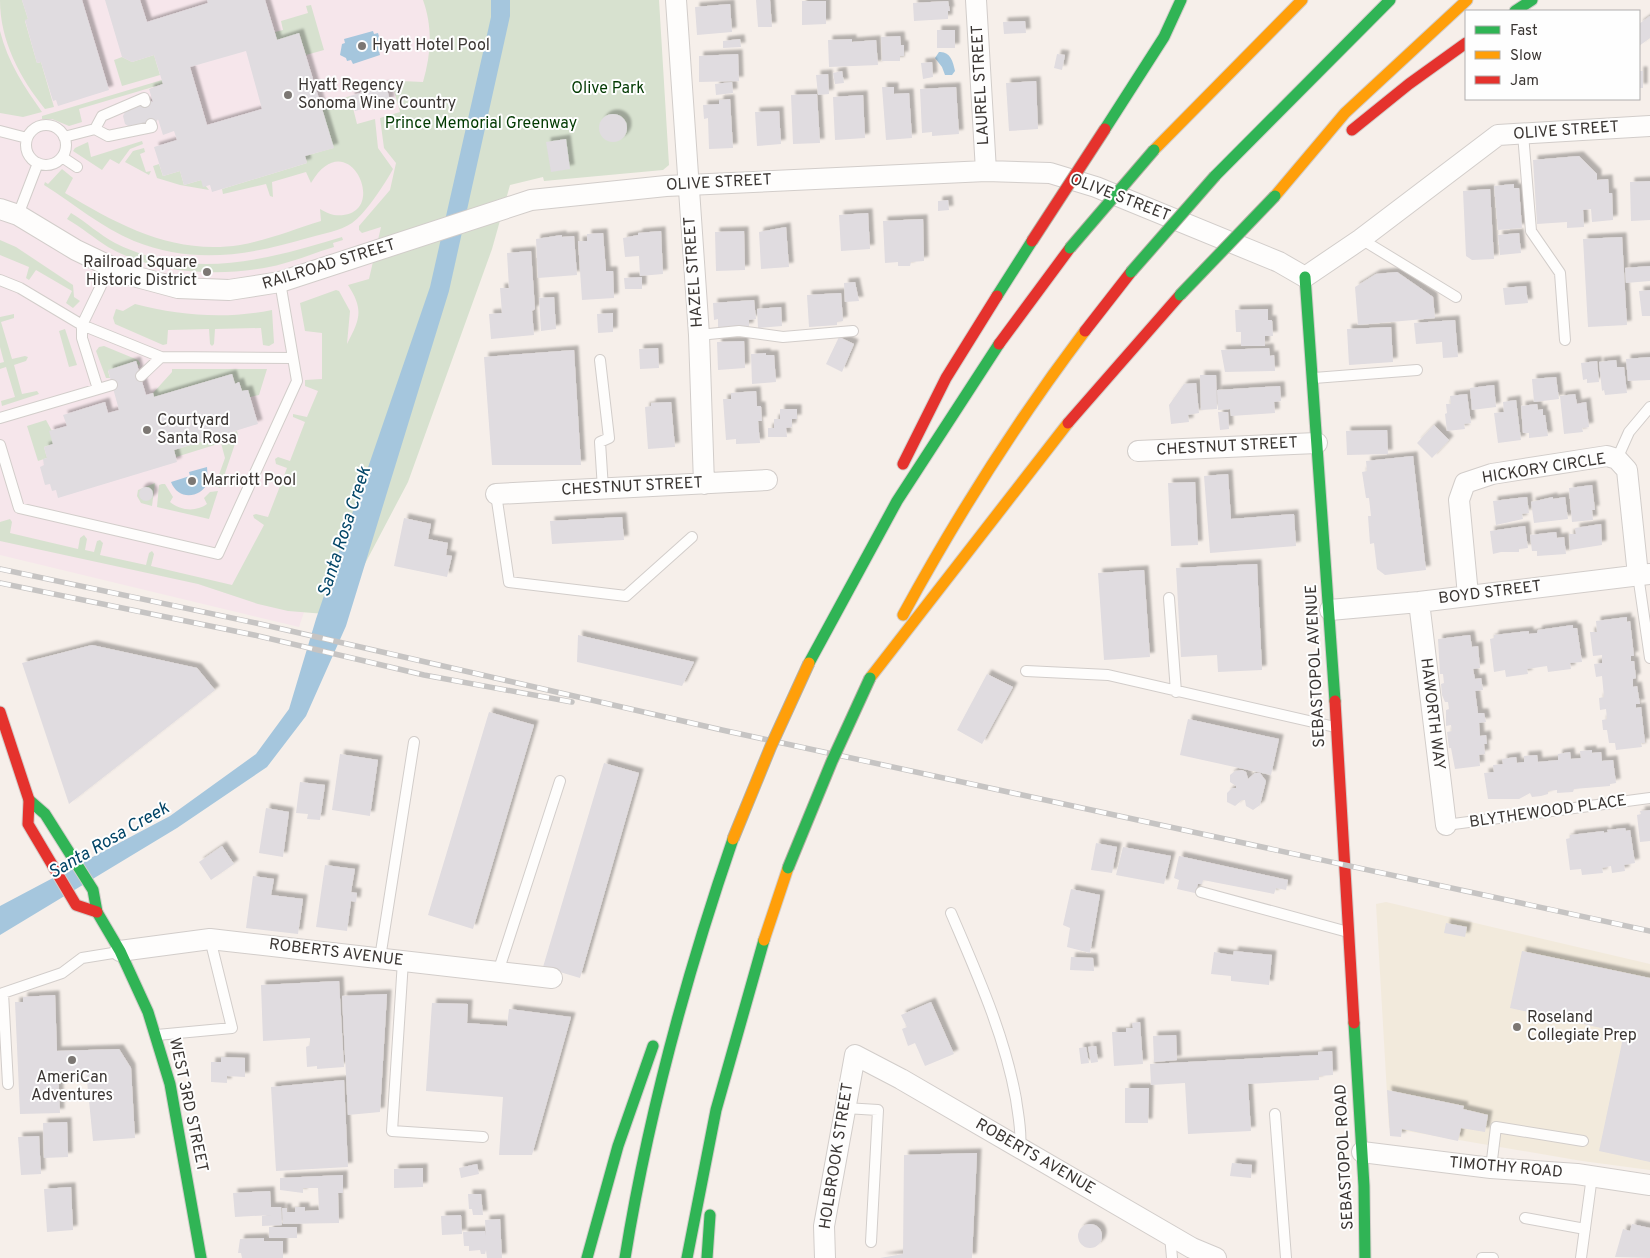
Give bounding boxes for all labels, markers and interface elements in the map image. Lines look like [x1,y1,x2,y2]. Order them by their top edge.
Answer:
legend [1465,10,1640,100]
text: Fast [1510,22,1538,41]
street label: LAUREL STREET [968,24,994,146]
place label: Hyatt Hotel Pool [372,36,490,56]
marker: Hyatt Hotel Pool [356,40,368,52]
text: Slow [1510,47,1542,66]
text: Jam [1510,72,1539,91]
place label: Hyatt Regency Sonoma Wine Country [298,76,456,114]
park label: Olive Park [571,79,645,99]
marker: Hyatt Regency Sonoma Wine Country [282,89,294,101]
park label: Prince Memorial Greenway [385,114,577,134]
street label: OLIVE STREET [1512,117,1620,145]
street label: OLIVE STREET [666,170,772,196]
street label: OLIVE STREET [1067,170,1173,226]
street label: HAZEL STREET [680,216,708,328]
street label: RAILROAD STREET [260,235,398,295]
place label: Railroad Square Historic District [83,253,197,291]
marker: Railroad Square Historic District [201,266,213,278]
place label: Courtyard Santa Rosa [157,411,237,449]
marker: Courtyard Santa Rosa [141,424,153,436]
street label: CHESTNUT STREET [1156,433,1298,461]
street label: HICKORY CIRCLE [1481,449,1607,489]
water label: Santa Rosa Creek [313,463,377,600]
place label: Marriott Pool [202,471,296,491]
street label: CHESTNUT STREET [561,473,703,501]
marker: Marriott Pool [186,475,198,487]
street label: BOYD STREET [1437,577,1543,609]
street label: SEBASTOPOL AVENUE [1302,584,1330,748]
street label: HAWORTH WAY [1415,657,1449,771]
street label: BLYTHEWOOD PLACE [1468,791,1628,833]
water label: Santa Rosa Creek [44,797,174,885]
street label: ROBERTS AVENUE [268,935,404,971]
place label: Roseland Collegiate Prep [1527,1008,1637,1046]
marker: Roseland Collegiate Prep [1511,1021,1523,1033]
street label: WEST 3RD STREET [164,1036,212,1174]
marker: AmeriCan Adventures [66,1054,78,1066]
place label: AmeriCan Adventures [31,1068,113,1106]
street label: HOLBROOK STREET [816,1081,858,1231]
street label: SEBASTOPOL ROAD [1331,1083,1359,1231]
street label: ROBERTS AVENUE [971,1115,1099,1199]
street label: TIMOTHY ROAD [1448,1153,1564,1183]

